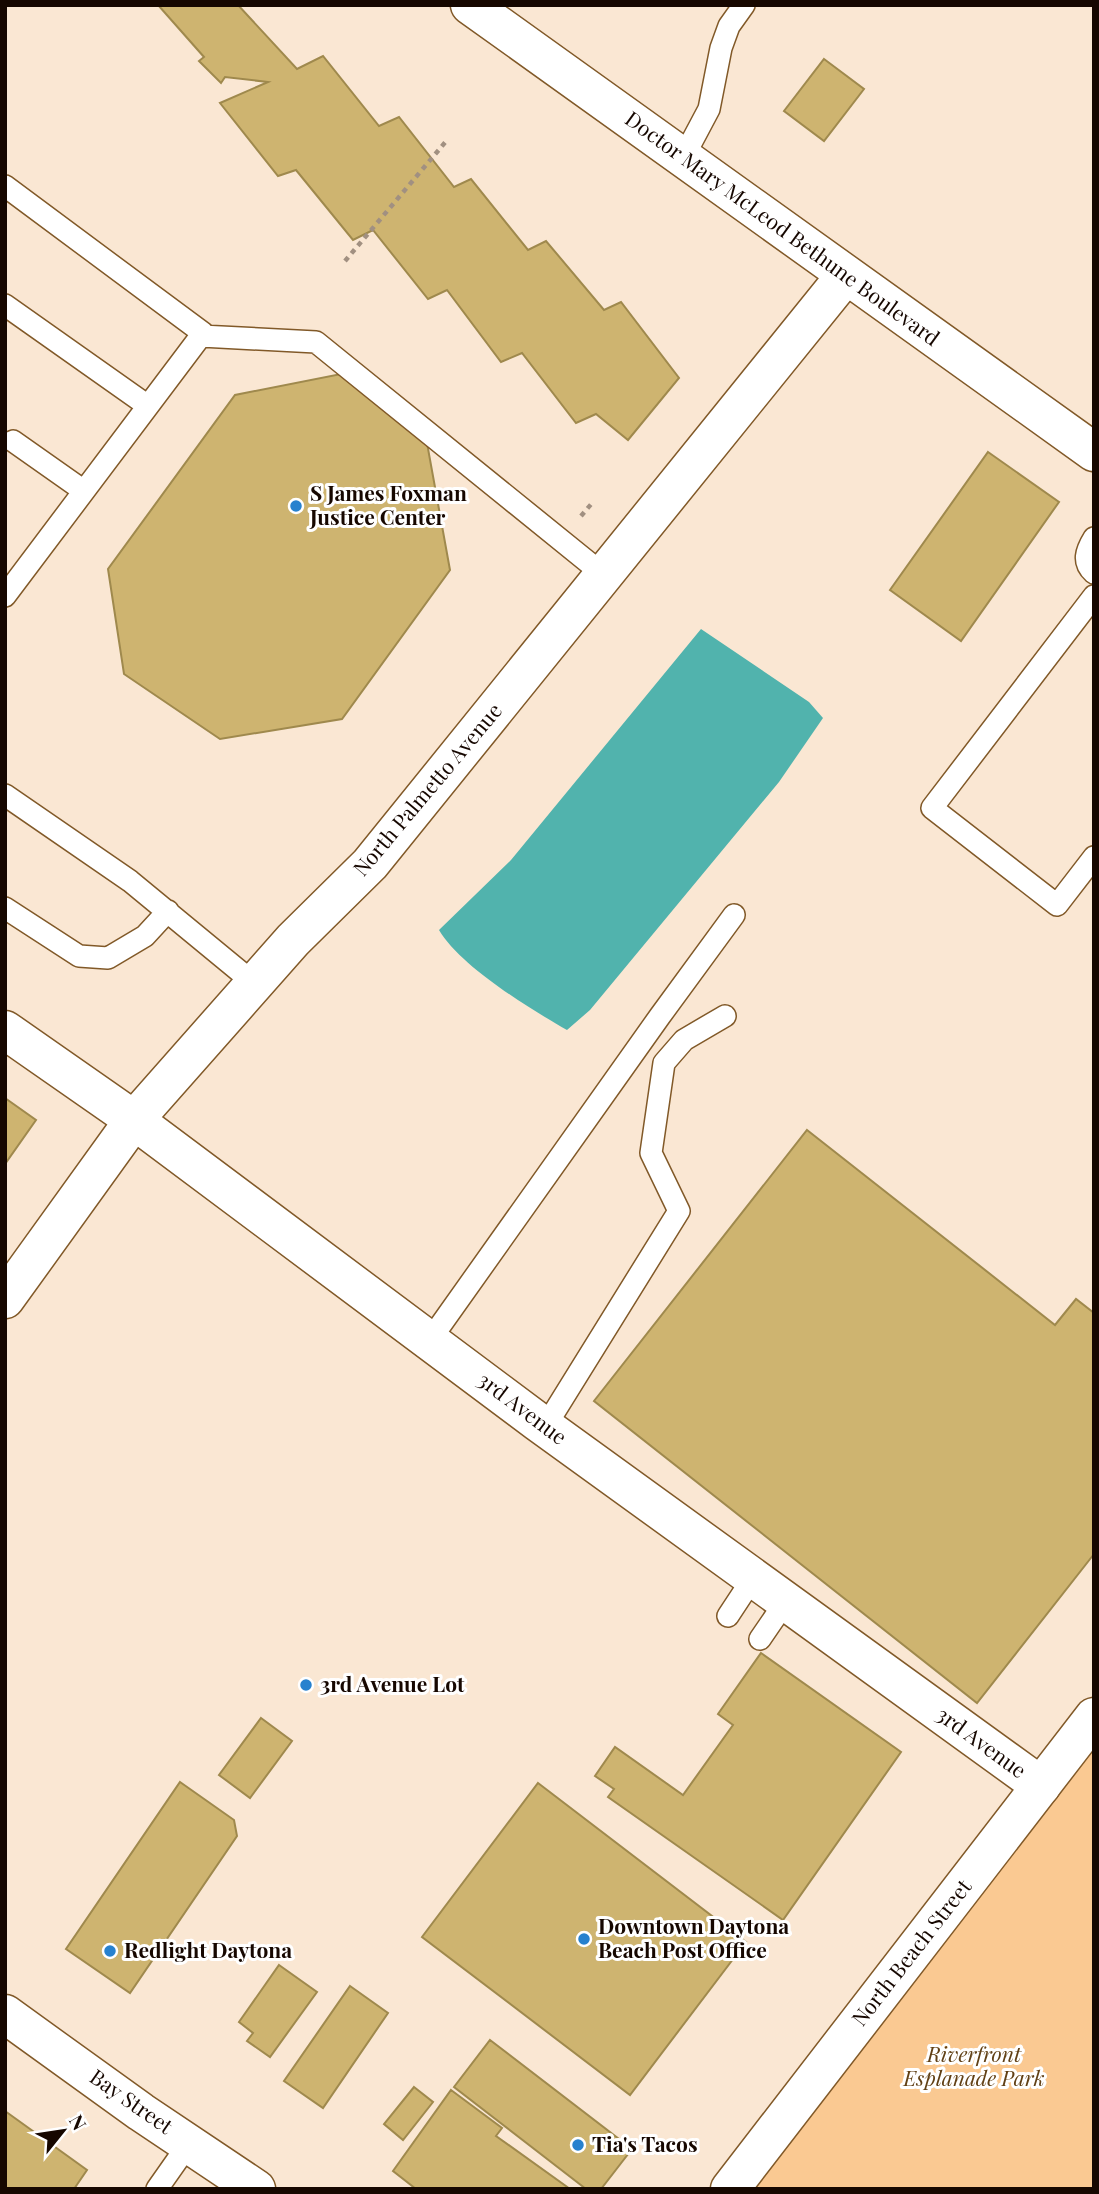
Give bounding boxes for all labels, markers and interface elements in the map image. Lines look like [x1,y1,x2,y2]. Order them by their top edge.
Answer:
street label: Doctor Mary McLeod Bethune Boulevard [620,104,946,351]
place label: S James Foxman Justice Center [309,478,467,530]
marker: S James Foxman Justice Center [288,498,304,514]
street label: North Palmetto Avenue [346,696,507,881]
street label: 3rd Avenue [473,1365,573,1450]
place label: 3rd Avenue Lot [320,1669,465,1697]
marker: 3rd Avenue Lot [298,1677,314,1693]
street label: 3rd Avenue [932,1699,1033,1783]
street label: North Beach Street [844,1872,977,2031]
place label: Downtown Daytona Beach Post Office [598,1911,789,1963]
marker: Downtown Daytona Beach Post Office [576,1931,592,1947]
place label: Redlight Daytona [124,1935,292,1963]
marker: Redlight Daytona [102,1943,118,1959]
park label: Riverfront Esplanade Park [903,2039,1045,2091]
street label: Bay Street [85,2062,180,2139]
north arrow [28,2096,98,2166]
text: N [64,2110,93,2135]
place label: Tia's Tacos [592,2129,698,2157]
marker: Tia's Tacos [570,2137,586,2153]

